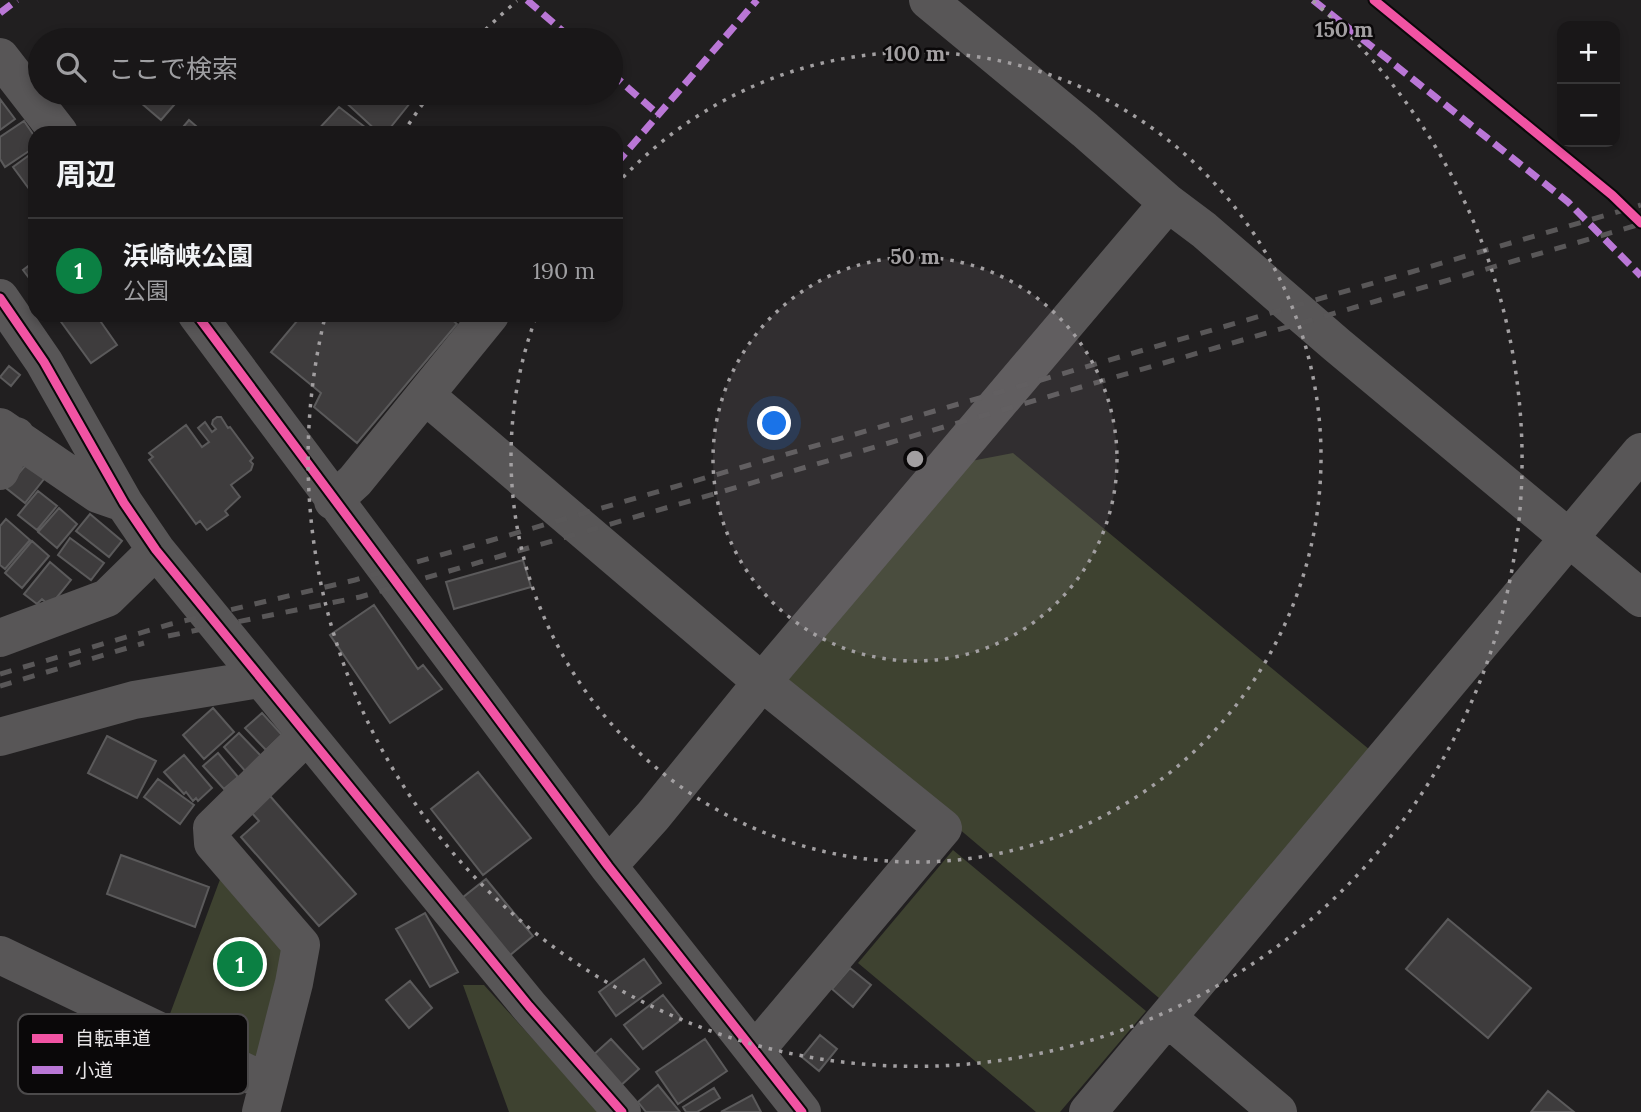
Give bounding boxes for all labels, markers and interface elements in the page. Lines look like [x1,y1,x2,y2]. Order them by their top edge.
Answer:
text: 150 m [1315,16,1373,43]
map controls [1557,21,1620,147]
button: + [1557,21,1620,84]
search box [28,28,623,105]
text: 100 m [885,40,945,67]
icon: search [52,48,90,86]
text: ここで検索 [108,52,238,85]
button: − [1557,84,1620,147]
text: 周辺 [56,155,116,193]
text: 浜崎峡公園 [123,239,253,272]
text: 50 m [890,243,940,270]
text: 1 [74,256,84,285]
text: 190 m [532,256,595,285]
text: 公園 [123,276,169,305]
your location [757,406,791,440]
centre of rings [903,447,927,471]
pin: 1 [217,938,263,990]
legend [18,1014,248,1094]
text: 自転車道 [75,1026,151,1050]
text: 小道 [75,1058,113,1082]

